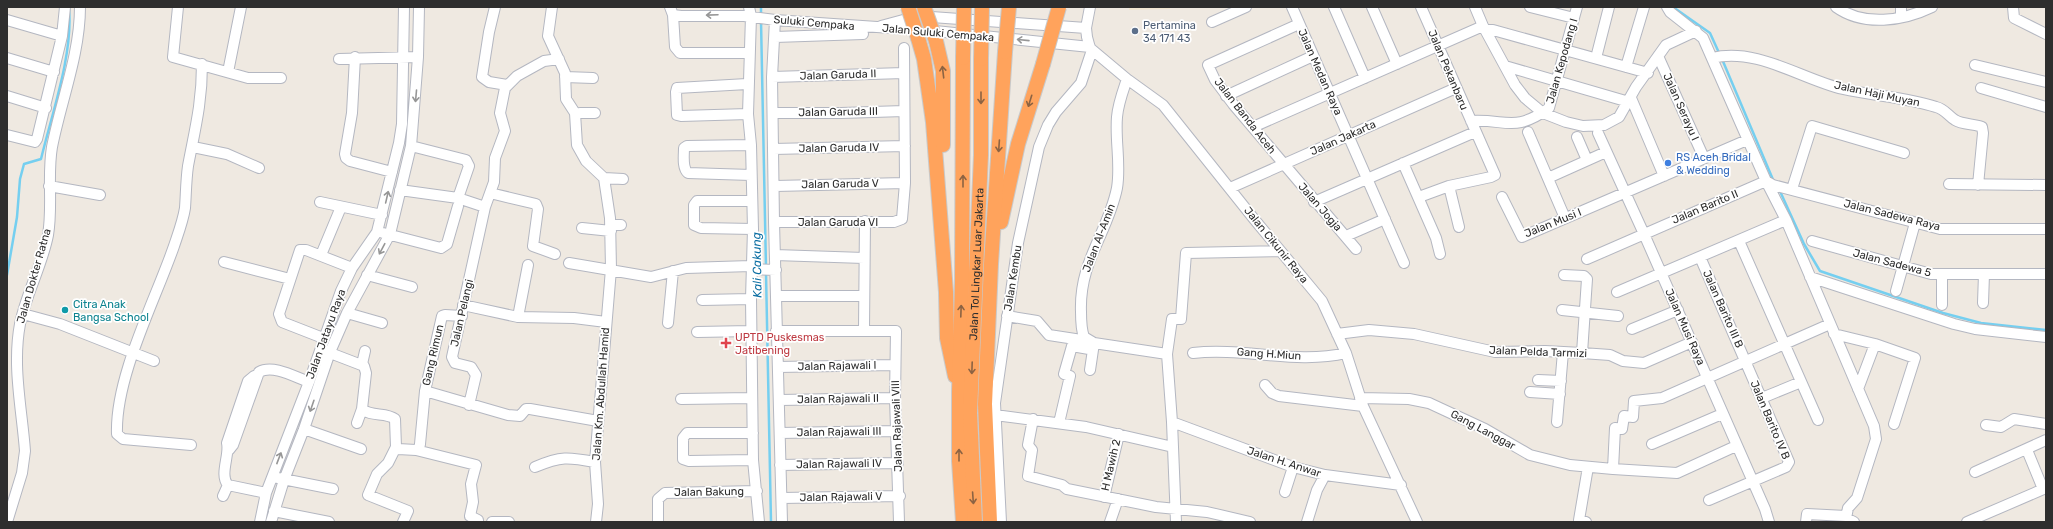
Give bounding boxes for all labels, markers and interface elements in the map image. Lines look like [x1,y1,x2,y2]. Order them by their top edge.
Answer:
one-way arrow [706,11,719,19]
street label: Suluki Cempaka [773,13,855,33]
street label: Jalan Kepodang I [1544,17,1580,105]
place label: Pertamina 34 171 43 [1143,19,1196,45]
street label: Jalan Suluki Cempaka [881,22,995,44]
marker: Pertamina 34 171 43 [1130,26,1140,36]
street label: Jalan Medan Raya [1295,27,1345,117]
street label: Jalan Pekanbaru [1425,28,1471,112]
one-way arrow [1017,36,1030,44]
one-way arrow [939,66,947,79]
street label: Jalan Garuda II [799,67,877,83]
street label: Jalan Serayu I [1660,71,1702,143]
street label: Jalan Banda Aceh [1211,76,1279,156]
street label: Jalan Haji Muyan [1833,79,1921,109]
one-way arrow [412,89,419,102]
one-way arrow [977,91,985,104]
one-way arrow [1026,94,1033,107]
street label: Jalan Garuda III [798,105,878,119]
street label: Jalan Jakarta [1308,118,1378,158]
one-way arrow [995,139,1003,152]
street label: Jalan Garuda IV [798,141,880,155]
place label: RS Aceh Bridal & Wedding [1676,151,1751,177]
marker: RS Aceh Bridal & Wedding [1663,158,1673,168]
one-way arrow [959,175,967,188]
street label: Jalan Garuda V [801,177,879,191]
street label: Jalan Jogja [1295,180,1345,234]
street label: Jalan Barito II [1670,187,1740,227]
street label: Jalan Tol Lingkar Luar Jakarta [967,188,986,341]
one-way arrow [383,191,391,204]
street label: Jalan Sadewa Raya [1842,197,1942,233]
street label: Jalan Al-Amin [1080,202,1118,274]
street label: Jalan Cikunir Raya [1241,204,1311,286]
street label: Jalan Musi I [1523,206,1583,240]
street label: Jalan Garuda VI [798,216,878,229]
street label: Jalan Dokter Ratna [14,227,54,325]
water label: Kali Cakung [749,232,765,298]
one-way arrow [377,243,385,255]
street label: Jalan Kembu [1001,244,1025,312]
street label: Jalan Sadewa 5 [1851,246,1933,280]
street label: Jalan Barito III B [1700,268,1746,350]
street label: Jalan Pelangi [448,278,476,348]
street label: Jalan Jatayu Raya [304,287,348,381]
street label: Jalan Musi Raya [1662,287,1708,367]
place label: Citra Anak Bangsa School [73,298,149,324]
marker: Citra Anak Bangsa School [60,305,70,315]
one-way arrow [958,305,965,318]
street label: Gang Rimun [420,323,446,387]
street label: Jalan Km. Abdullah Hamid [590,327,612,461]
place label: UPTD Puskesmas Jatibening [735,331,825,357]
marker: UPTD Puskesmas Jatibening [720,337,732,349]
street label: Jalan Pelda Tarmizi [1489,344,1587,360]
street label: Gang H.Miun [1236,345,1302,363]
street label: Jalan Rajawali I [797,359,877,373]
one-way arrow [968,361,975,374]
street label: Jalan Barito IV B [1747,379,1793,461]
street label: Jalan Rajawali VIII [889,380,905,472]
street label: Jalan Rajawali II [797,392,879,406]
one-way arrow [308,399,315,412]
street label: Gang Langgar [1448,407,1518,453]
street label: Jalan Rajawali III [796,425,882,439]
street label: H Mawih 2 [1099,438,1123,492]
street label: Jalan H. Anwar [1245,444,1323,480]
one-way arrow [955,449,963,462]
one-way arrow [276,453,284,465]
street label: Jalan Rajawali IV [796,457,882,471]
street label: Jalan Bakung [674,485,744,499]
street label: Jalan Rajawali V [799,490,883,504]
one-way arrow [970,491,977,504]

